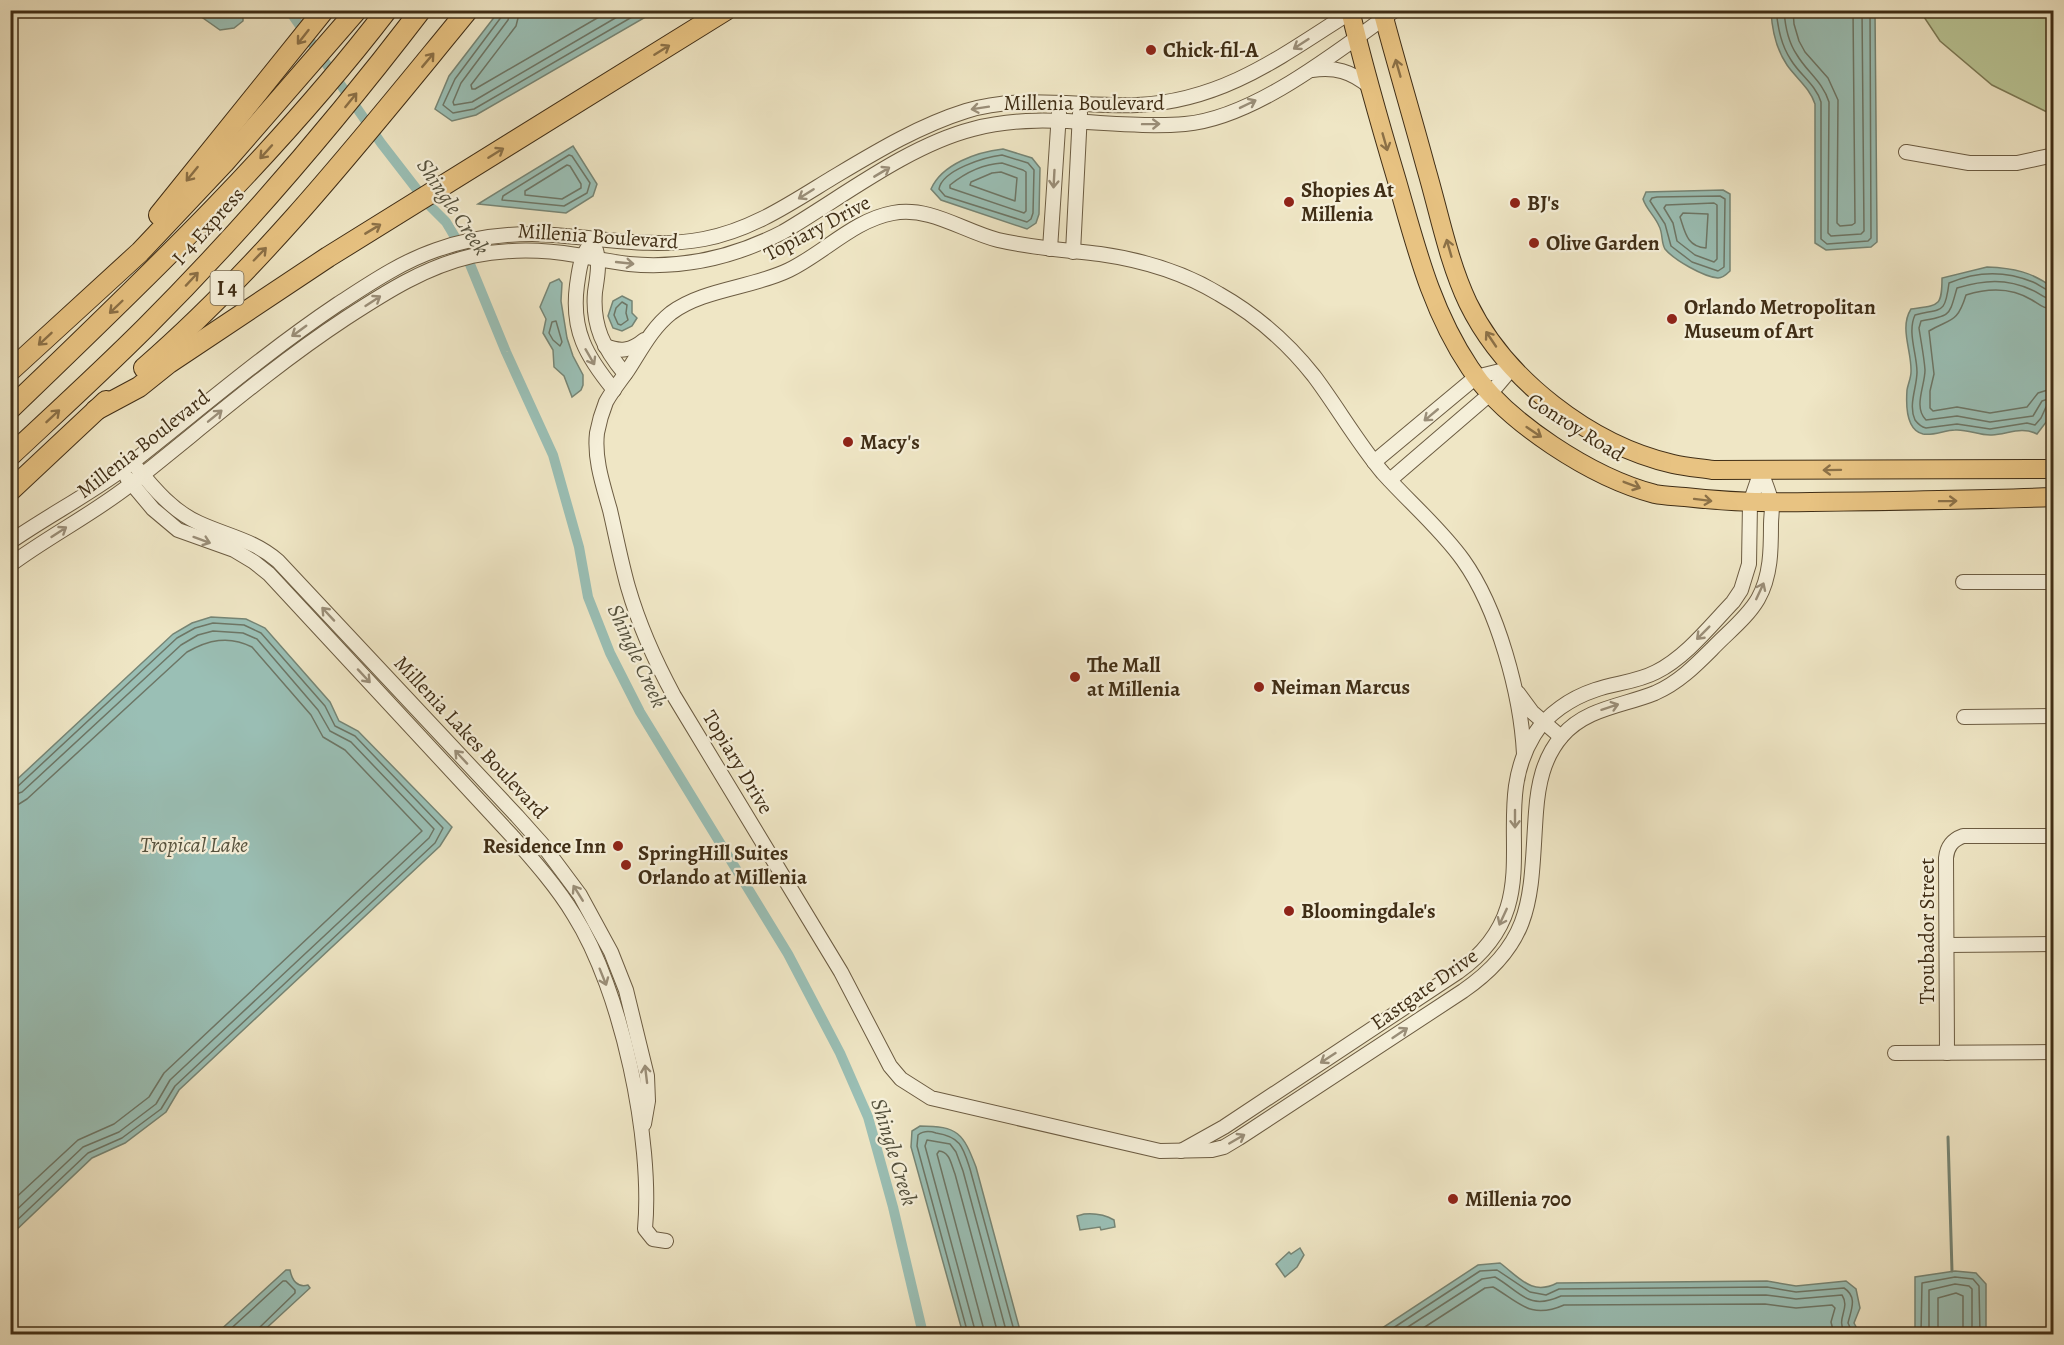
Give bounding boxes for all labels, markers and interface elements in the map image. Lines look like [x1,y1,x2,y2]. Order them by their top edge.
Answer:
one-way arrow [297,29,310,45]
place label: Chick-fil-A [1163,36,1259,64]
one-way arrow [1292,37,1309,50]
marker: Chick-fil-A [1144,43,1158,57]
one-way arrow [653,44,670,56]
one-way arrow [421,52,434,68]
one-way arrow [1392,59,1403,78]
street label: Millenia Boulevard [1003,89,1165,117]
one-way arrow [344,92,357,108]
one-way arrow [1238,98,1256,110]
one-way arrow [970,103,990,114]
one-way arrow [1140,118,1160,130]
one-way arrow [1380,132,1391,151]
one-way arrow [259,145,273,160]
one-way arrow [487,147,504,159]
water label: Shingle Creek [410,153,497,262]
one-way arrow [873,165,890,177]
one-way arrow [185,166,199,181]
one-way arrow [1048,168,1059,188]
place label: Shopies At Millenia [1301,176,1394,228]
street label: I-4 Express [165,181,251,271]
street label: Topiary Drive [759,188,875,268]
one-way arrow [798,189,815,201]
place label: BJ's [1527,189,1559,217]
marker: Shopies At Millenia [1282,195,1296,209]
marker: BJ's [1508,196,1522,210]
street label: Millenia Boulevard [517,216,680,256]
one-way arrow [364,223,381,235]
place label: Olive Garden [1546,229,1660,257]
marker: Olive Garden [1527,236,1541,250]
one-way arrow [1443,239,1454,258]
one-way arrow [253,247,267,262]
one-way arrow [615,258,635,269]
one-way arrow [185,271,199,286]
road number: I 4 [210,271,244,305]
place label: Orlando Metropolitan Museum of Art [1684,293,1876,345]
one-way arrow [364,295,380,307]
one-way arrow [108,300,123,315]
marker: Orlando Metropolitan Museum of Art [1665,312,1679,326]
one-way arrow [291,325,308,337]
one-way arrow [1485,331,1498,348]
one-way arrow [38,332,53,346]
one-way arrow [584,348,596,365]
street label: Millenia Boulevard [71,383,216,505]
street label: Conroy Road [1522,386,1631,468]
one-way arrow [46,408,61,423]
one-way arrow [1424,408,1439,422]
one-way arrow [207,409,223,422]
one-way arrow [1525,426,1542,438]
place label: Macy's [860,428,920,456]
marker: Macy's [841,435,855,449]
one-way arrow [1822,464,1842,475]
one-way arrow [1622,481,1641,492]
one-way arrow [1692,494,1712,505]
one-way arrow [1937,495,1957,507]
one-way arrow [50,526,67,538]
one-way arrow [192,535,211,546]
one-way arrow [1755,583,1767,601]
water label: Shingle Creek [600,599,674,713]
one-way arrow [321,607,335,622]
one-way arrow [1695,625,1710,640]
street label: Millenia Lakes Boulevard [388,649,555,825]
place label: The Mall at Millenia [1087,651,1181,703]
one-way arrow [357,669,371,684]
marker: The Mall at Millenia [1068,670,1082,684]
place label: Neiman Marcus [1271,673,1410,701]
marker: Neiman Marcus [1252,680,1266,694]
one-way arrow [1600,701,1619,712]
street label: Topiary Drive [696,705,780,819]
one-way arrow [454,749,468,764]
one-way arrow [1509,808,1521,828]
water label: Tropical Lake [140,830,248,860]
place label: Residence Inn [483,832,606,860]
marker: Residence Inn [611,839,625,853]
place label: SpringHill Suites Orlando at Millenia [638,839,808,891]
marker: SpringHill Suites Orlando at Millenia [619,858,633,872]
street label: Troubador Street [1913,858,1941,1004]
one-way arrow [572,886,584,902]
place label: Bloomingdale's [1301,897,1436,925]
marker: Bloomingdale's [1282,904,1296,918]
one-way arrow [1497,908,1508,926]
street label: Eastgate Drive [1365,942,1483,1036]
one-way arrow [598,967,609,986]
one-way arrow [1391,1026,1408,1038]
one-way arrow [1320,1052,1337,1064]
one-way arrow [640,1065,651,1085]
water label: Shingle Creek [863,1094,925,1210]
one-way arrow [1228,1133,1245,1145]
place label: Millenia 700 [1465,1185,1572,1213]
marker: Millenia 700 [1446,1192,1460,1206]

